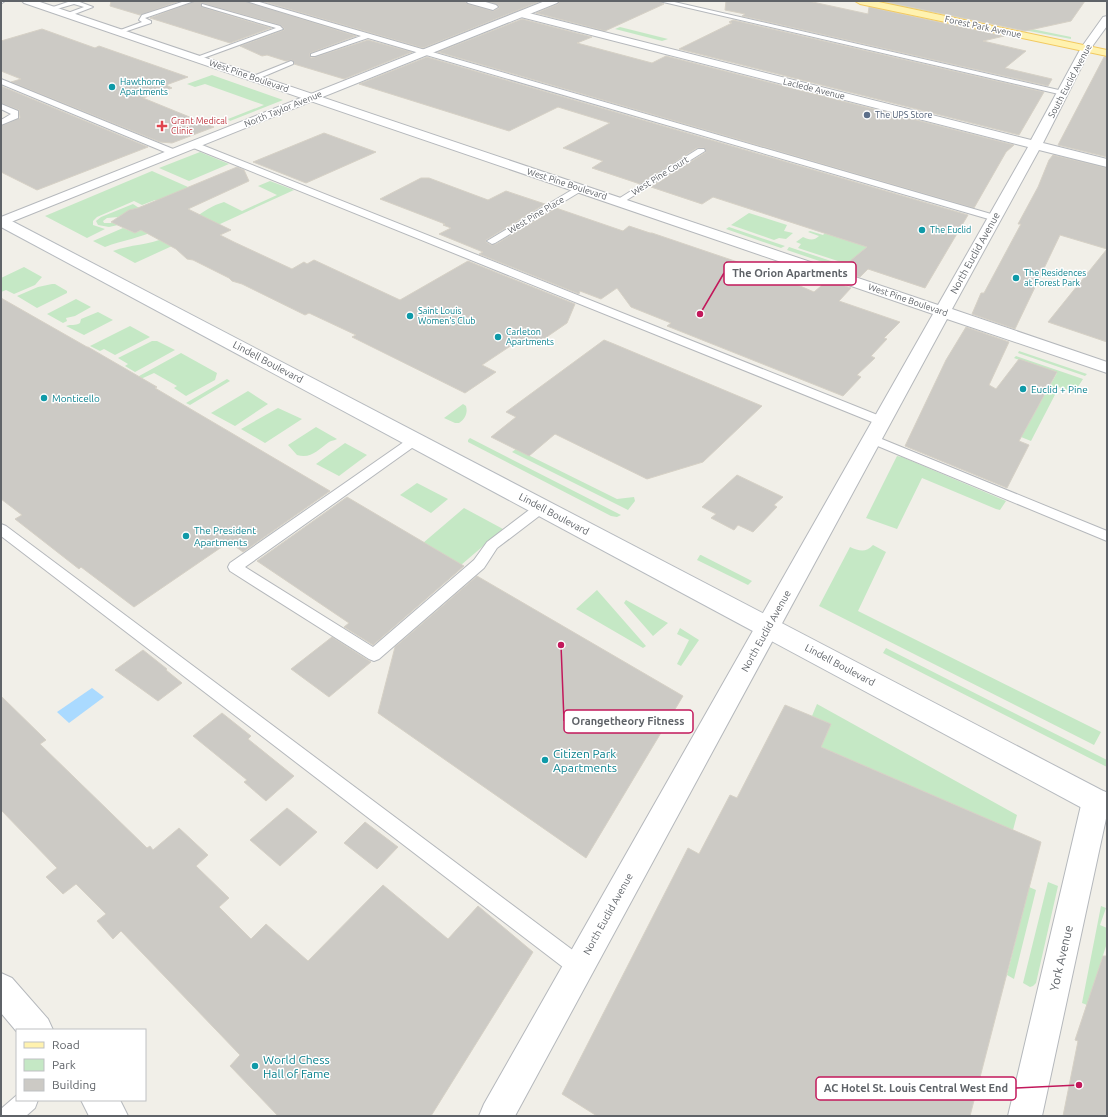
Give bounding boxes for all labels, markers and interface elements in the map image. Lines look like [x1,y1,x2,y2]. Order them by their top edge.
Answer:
street label: Forest Park Avenue [944,14,1022,40]
street label: South Euclid Avenue [1046,42,1094,120]
street label: West Pine Boulevard [208,58,290,94]
street label: Laclede Avenue [782,76,846,102]
place label: Hawthorne Apartments [120,77,168,97]
marker: Hawthorne Apartments [107,82,117,92]
street label: North Taylor Avenue [243,89,323,129]
marker: The UPS Store [862,110,872,120]
place label: The UPS Store [875,110,932,120]
place label: Grant Medical Clinic [171,116,228,136]
marker: Grant Medical Clinic [156,120,168,132]
street label: West Pine Court [630,154,691,198]
street label: West Pine Boulevard [526,166,608,202]
street label: West Pine Place [506,194,566,236]
street label: North Euclid Avenue [948,210,1002,296]
marker: The Euclid [917,225,927,235]
place label: The Euclid [930,225,971,235]
callout: The Orion Apartments [724,262,856,285]
text: The Orion Apartments [732,267,848,279]
place label: The Residences at Forest Park [1024,268,1086,288]
marker: The Residences at Forest Park [1011,273,1021,283]
street label: West Pine Boulevard [867,282,949,318]
place label: Saint Louis Women's Club [418,306,476,326]
marker: Saint Louis Women's Club [405,311,415,321]
place label: Carleton Apartments [506,327,554,347]
marker: Carleton Apartments [493,332,503,342]
street label: Lindell Boulevard [231,339,305,385]
marker: Euclid + Pine [1018,384,1028,394]
place label: Euclid + Pine [1031,384,1088,395]
marker: Monticello [39,393,49,403]
place label: Monticello [52,393,100,404]
street label: Lindell Boulevard [517,491,591,537]
place label: The President Apartments [194,525,256,548]
marker: The President Apartments [181,531,191,541]
street label: North Euclid Avenue [739,588,793,674]
street label: Lindell Boulevard [803,642,877,688]
callout: Orangetheory Fitness [564,710,693,733]
text: Orangetheory Fitness [572,715,684,727]
place label: Citizen Park Apartments [553,747,617,774]
marker: Citizen Park Apartments [540,755,550,765]
street label: North Euclid Avenue [581,871,635,957]
street label: York Avenue [1047,924,1075,992]
legend [16,1029,146,1101]
text: Road [52,1038,80,1051]
place label: World Chess Hall of Fame [263,1053,330,1080]
text: Park [52,1058,76,1071]
marker: World Chess Hall of Fame [250,1061,260,1071]
callout: AC Hotel St. Louis Central West End [816,1077,1016,1100]
text: Building [52,1078,96,1091]
text: AC Hotel St. Louis Central West End [824,1082,1008,1094]

